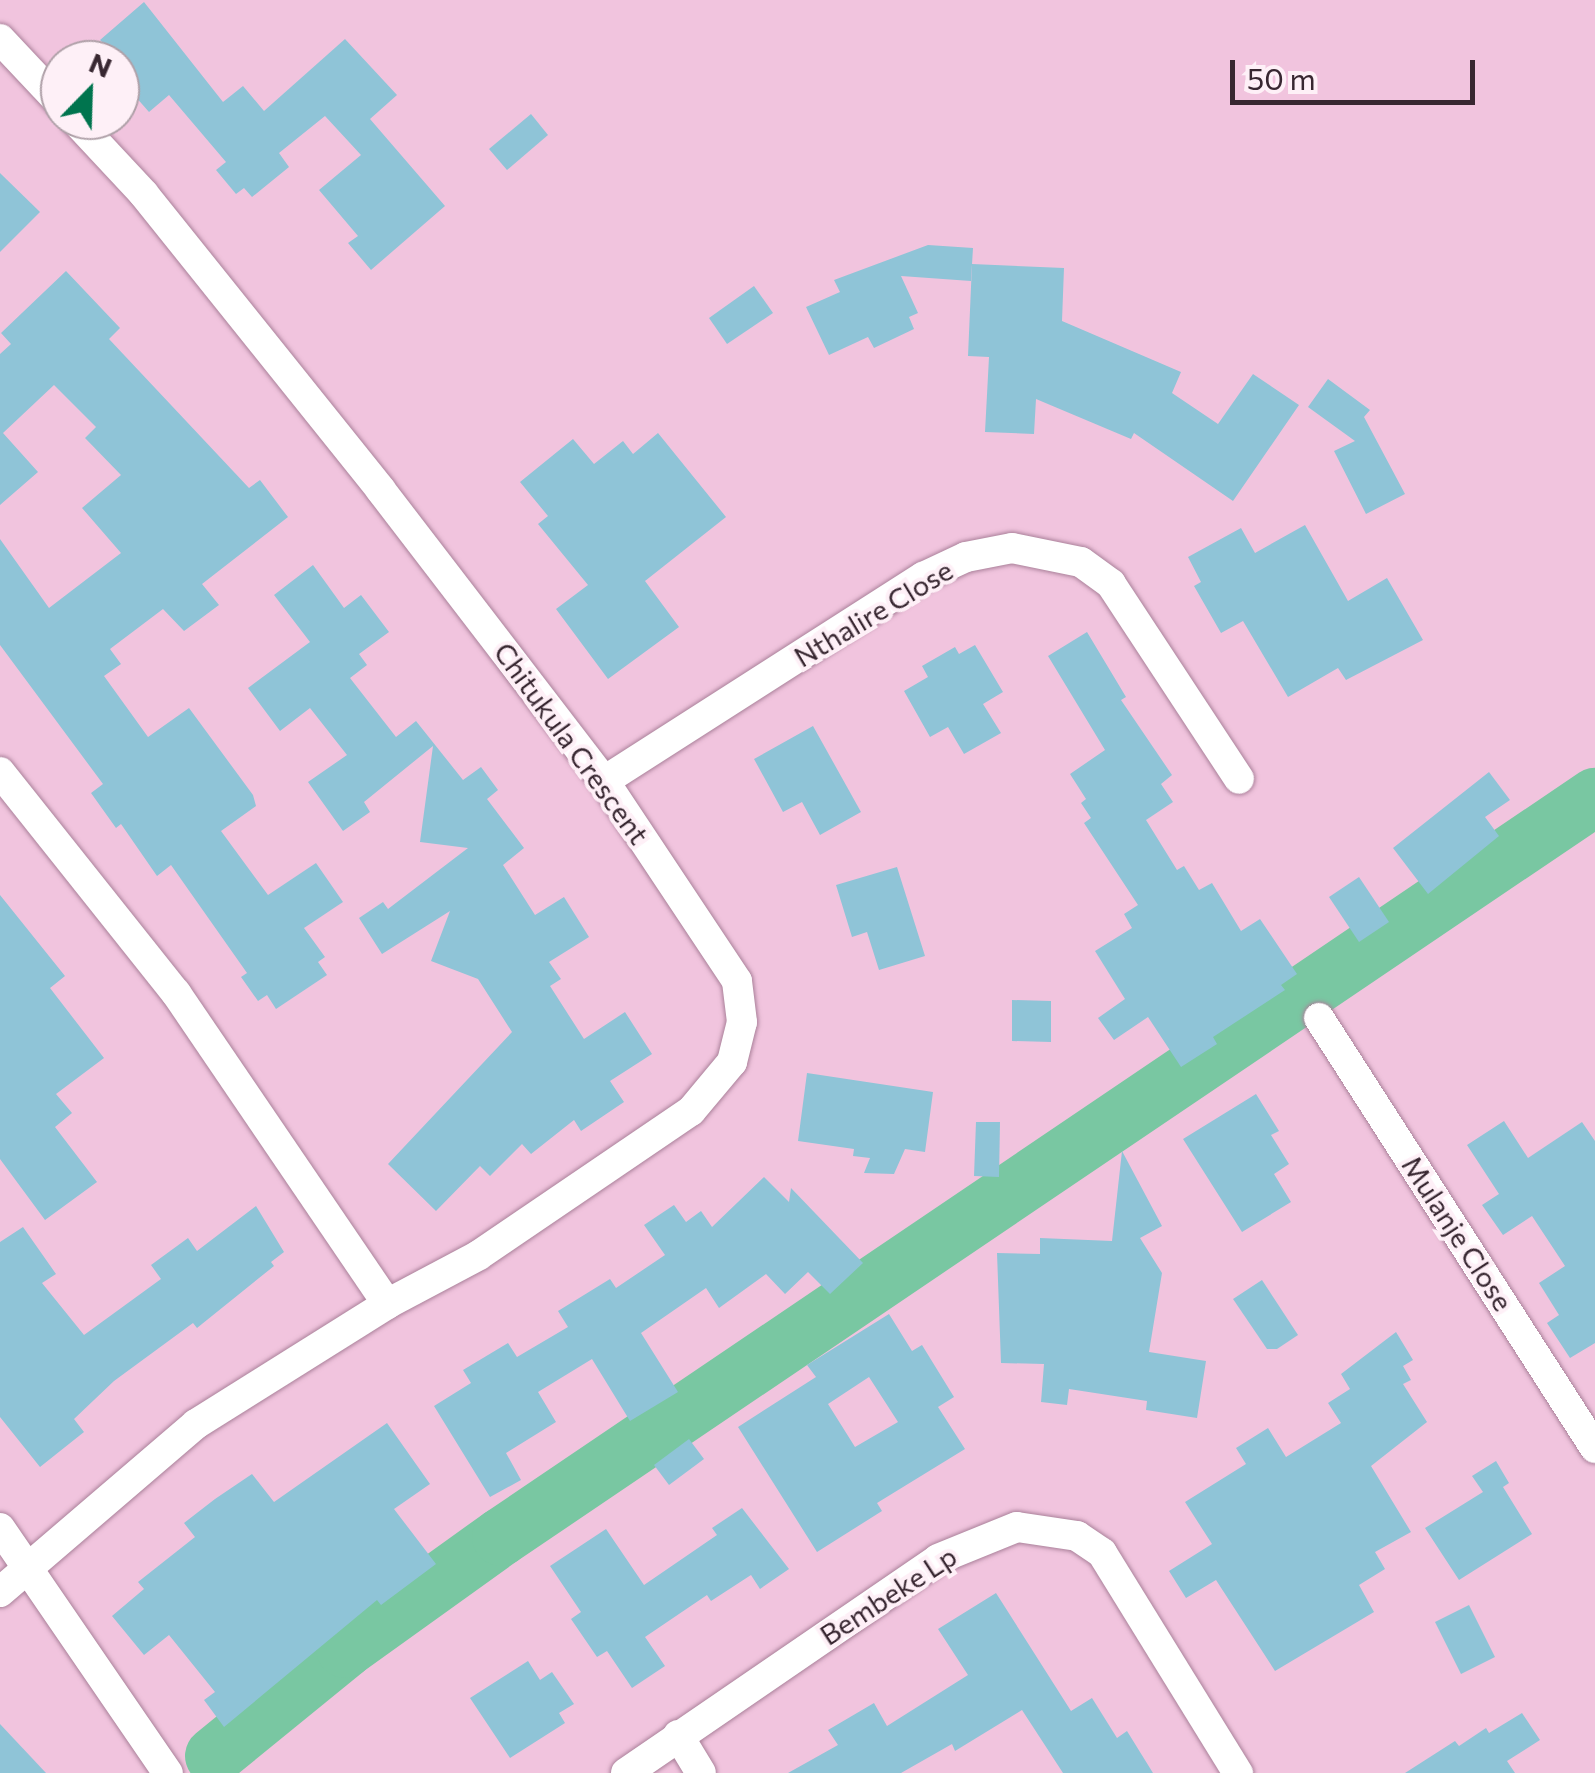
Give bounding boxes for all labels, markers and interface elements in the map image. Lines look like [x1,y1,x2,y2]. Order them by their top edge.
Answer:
north arrow [40,40,140,140]
scale bar [1235,40,1480,102]
text: N [85,44,117,84]
text: 50 m [1247,59,1316,96]
street label: Nthalire Close [788,553,958,673]
street label: Chitukula Crescent [488,636,656,850]
street label: Mulanje Close [1396,1149,1520,1317]
street label: Bembeke Lp [813,1538,963,1652]

